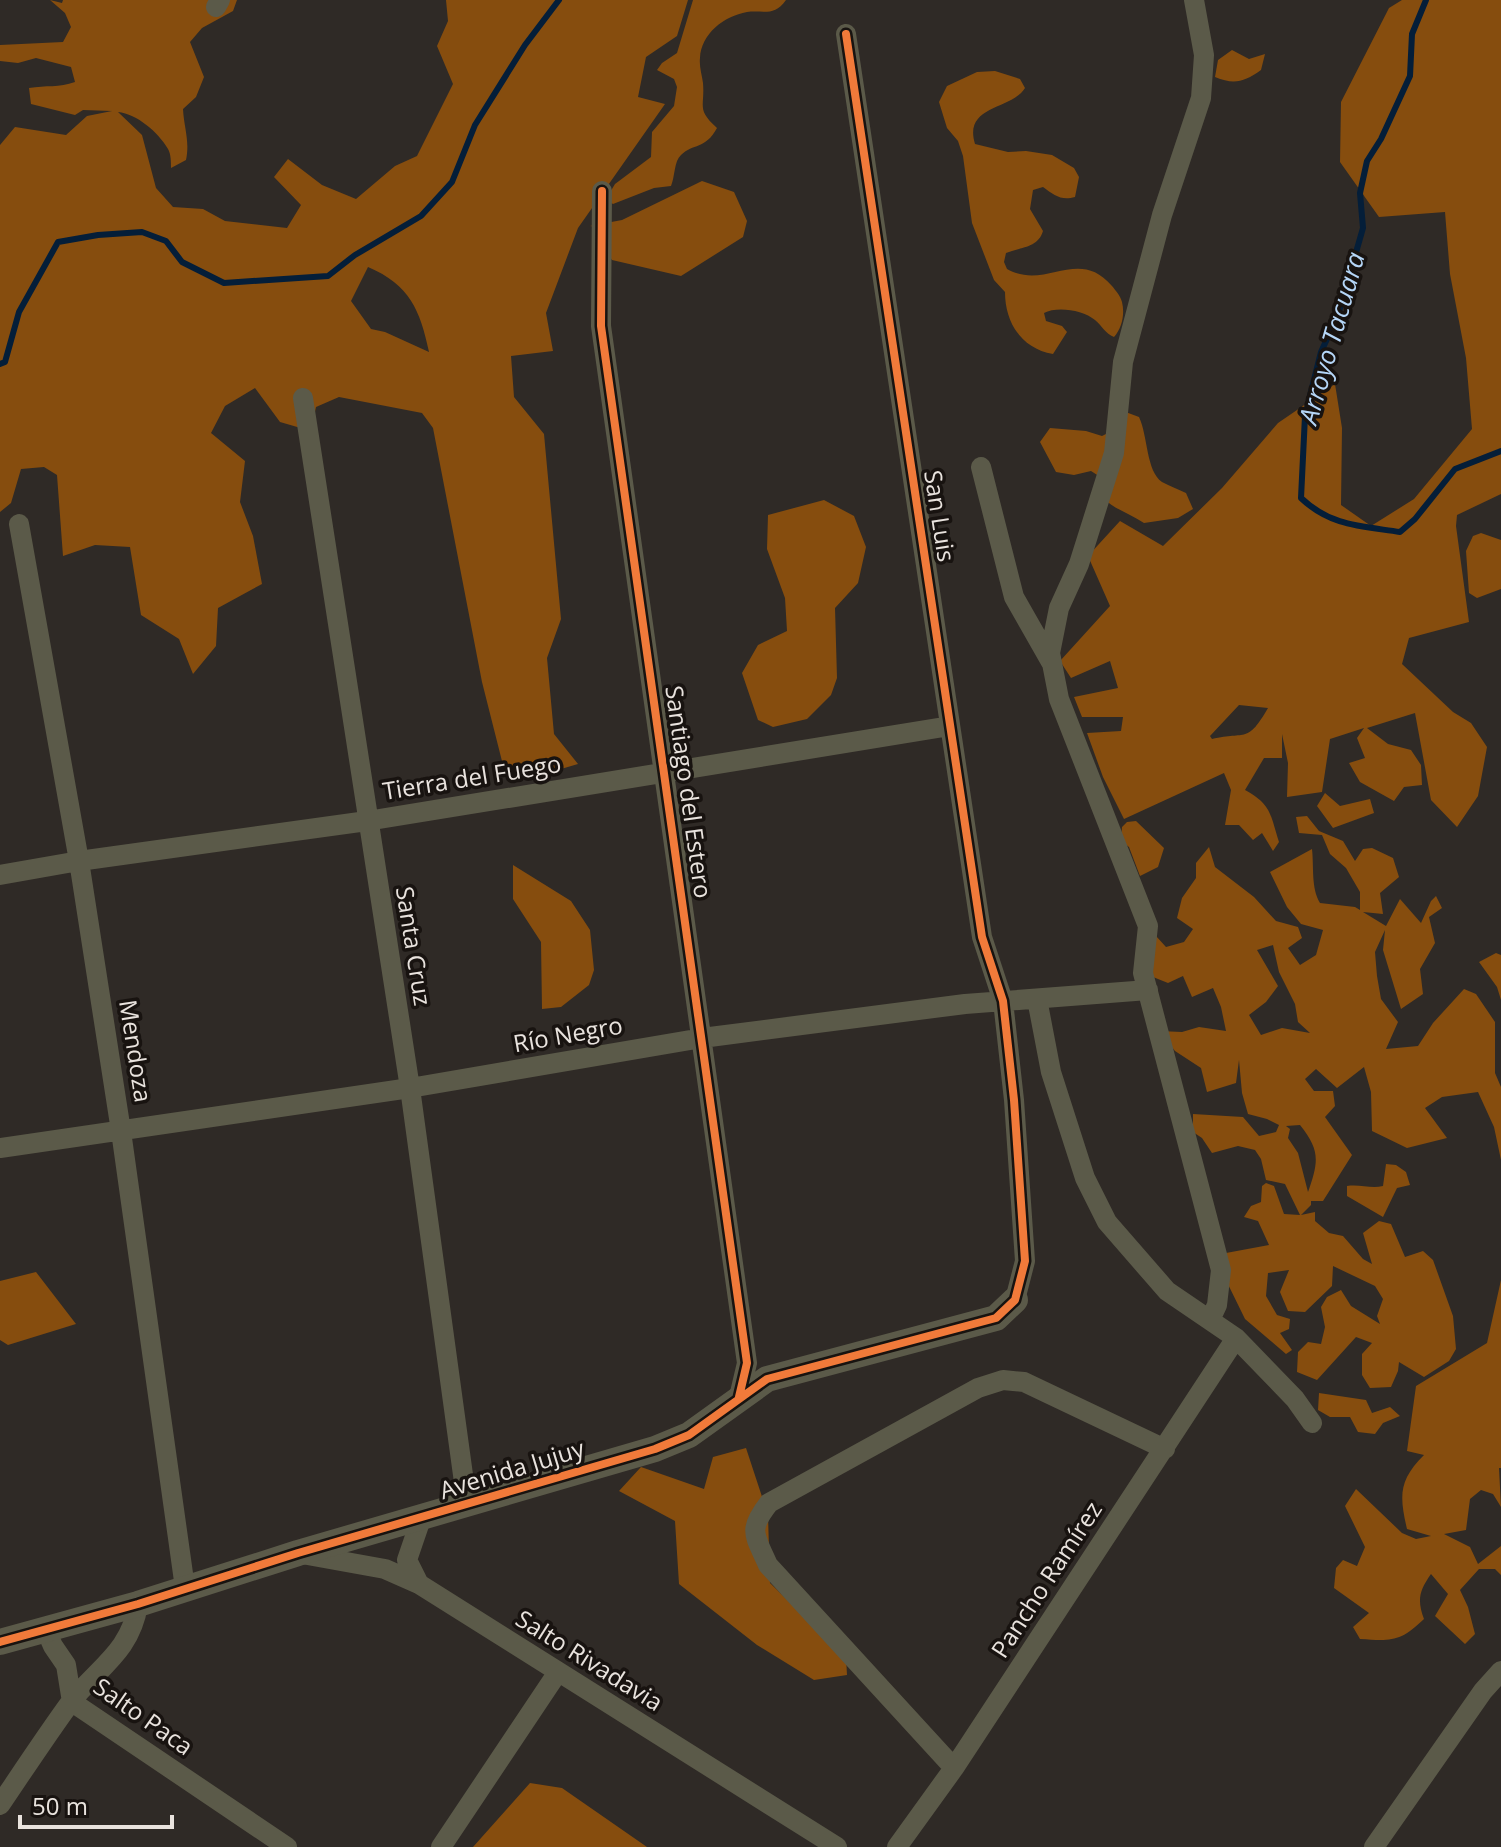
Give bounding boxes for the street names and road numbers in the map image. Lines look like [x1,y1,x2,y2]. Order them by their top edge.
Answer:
street label: San Luis [917,468,964,564]
street label: Santiago del Estero [658,683,721,900]
street label: Tierra del Fuego [380,746,563,807]
street label: Santa Cruz [389,884,440,1008]
street label: Mendoza [112,997,161,1104]
street label: Río Negro [511,1008,625,1059]
street label: Avenida Jujuy [435,1431,589,1506]
street label: Pancho Ramírez [983,1495,1109,1664]
street label: Salto Rivadavia [510,1601,670,1718]
street label: Salto Paca [88,1669,200,1762]

